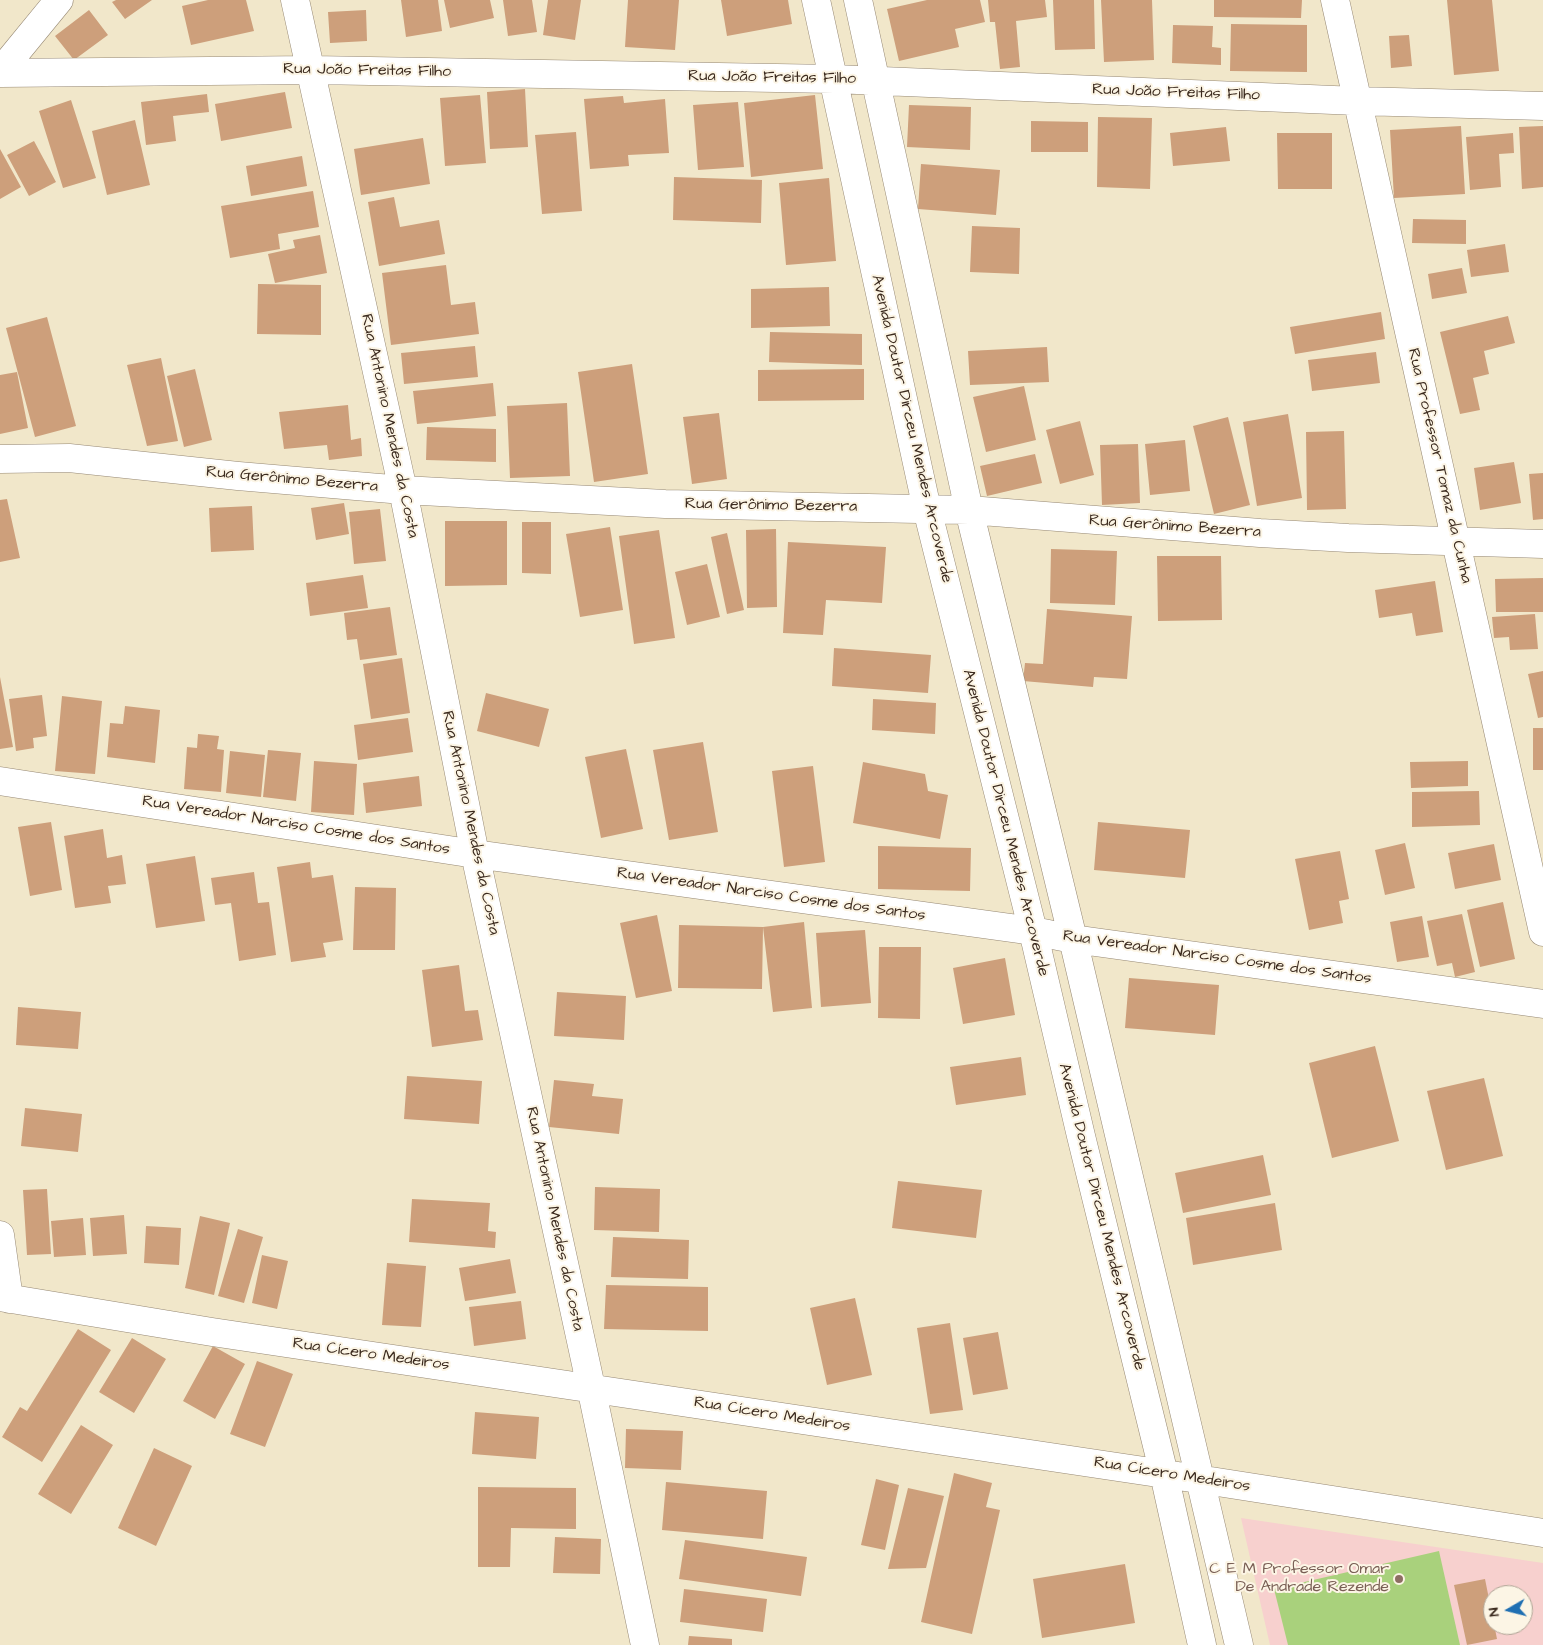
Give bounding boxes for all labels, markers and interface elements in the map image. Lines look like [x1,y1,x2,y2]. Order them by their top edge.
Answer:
street label: Rua João Freitas Filho [283,60,451,82]
street label: Rua João Freitas Filho [688,67,856,89]
street label: Rua João Freitas Filho [1092,80,1260,106]
street label: Avenida Doutor Dirceu Mendes Arcoverde [866,273,956,585]
street label: Rua Antonino Mendes da Costa [356,312,422,540]
street label: Rua Professor Tomaz da Cunha [1403,347,1475,585]
street label: Rua Gerônimo Bezerra [205,463,379,497]
street label: Rua Gerônimo Bezerra [685,495,857,517]
street label: Rua Gerônimo Bezerra [1088,511,1262,543]
street label: Avenida Doutor Dirceu Mendes Arcoverde [958,668,1052,978]
street label: Rua Antonino Mendes da Costa [437,709,503,937]
street label: Rua Vereador Narciso Cosme dos Santos [141,792,451,860]
street label: Rua Vereador Narciso Cosme dos Santos [616,864,926,926]
street label: Rua Vereador Narciso Cosme dos Santos [1062,927,1372,989]
street label: Avenida Doutor Dirceu Mendes Arcoverde [1054,1062,1148,1372]
street label: Rua Antonino Mendes da Costa [521,1105,587,1333]
street label: Rua Cícero Medeiros [291,1335,451,1375]
street label: Rua Cícero Medeiros [693,1393,851,1437]
street label: Rua Cícero Medeiros [1093,1453,1251,1497]
place label: C E M Professor Omar De Andrade Rezende [1209,1560,1389,1598]
marker: C E M Professor Omar De Andrade Rezende [1393,1573,1405,1585]
north arrow [1483,1585,1533,1635]
text: N [1484,1606,1505,1618]

